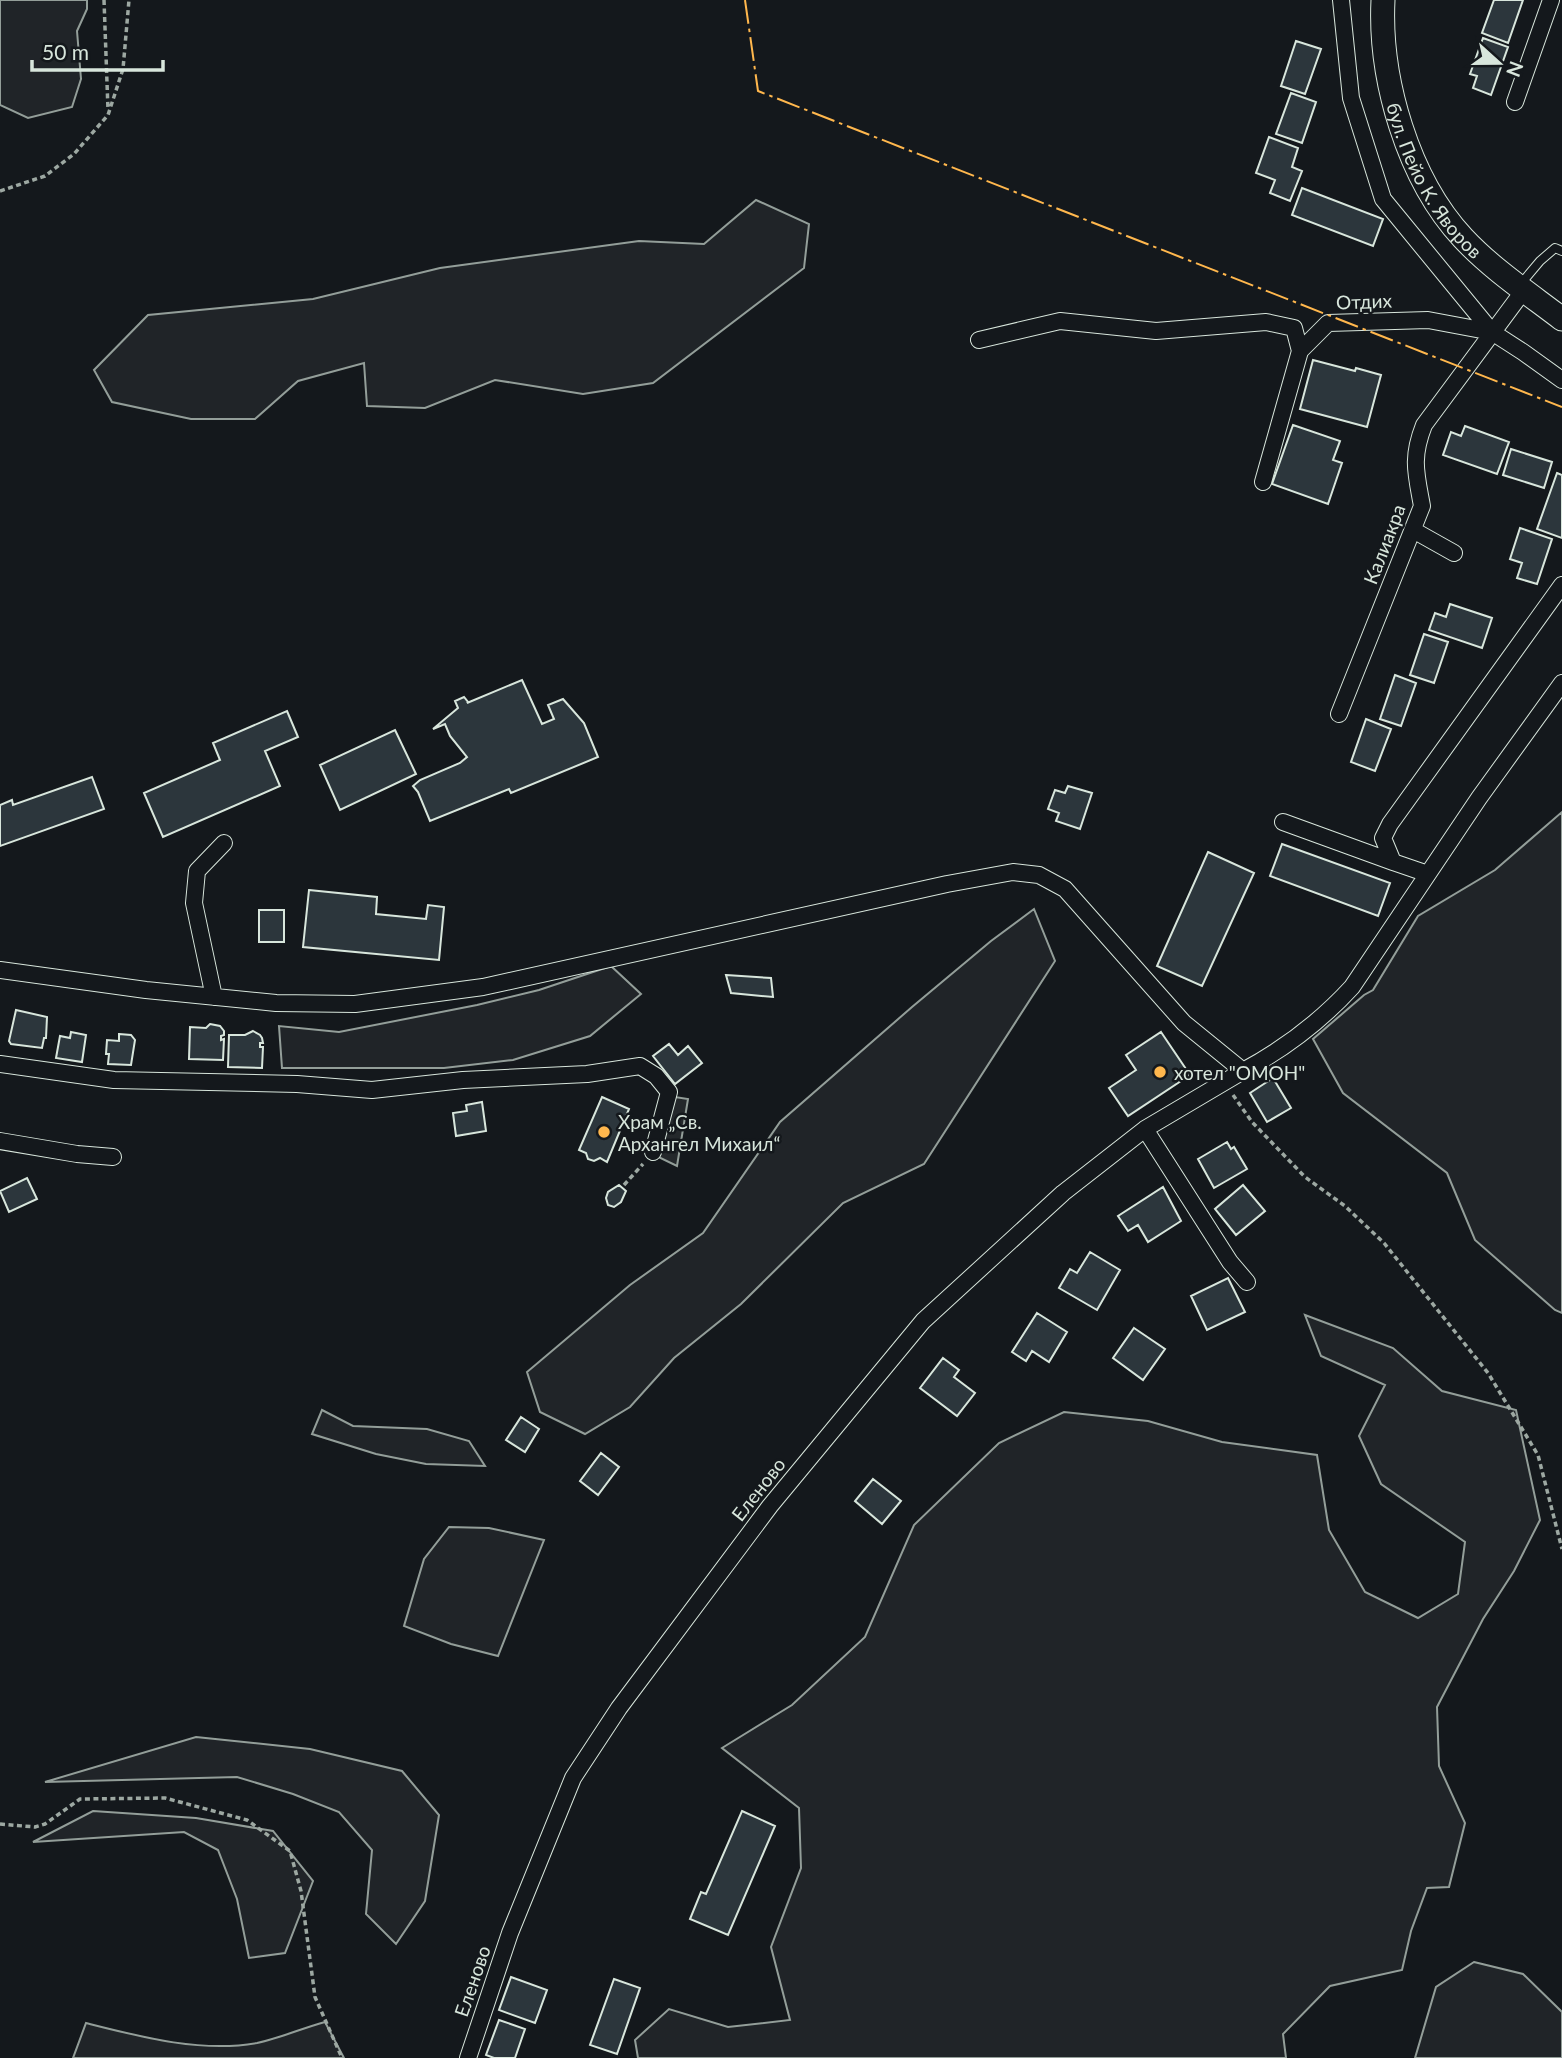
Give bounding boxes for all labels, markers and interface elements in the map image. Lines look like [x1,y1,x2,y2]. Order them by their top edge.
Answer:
scale bar [32,28,163,72]
north arrow [1464,28,1534,98]
text: 50 m [42,39,89,64]
text: N [1502,58,1529,80]
street label: бул. Пейо К. Яворов [1383,100,1487,263]
street label: Отдих [1336,289,1393,313]
street label: Калиакра [1358,501,1410,587]
place label: хотел "ОМОН" [1174,1061,1305,1084]
marker: хотел "ОМОН" [1152,1064,1168,1080]
place label: Храм „Св. Архангел Михаил“ [618,1110,780,1155]
marker: Храм „Св. Архангел Михаил“ [596,1124,612,1140]
street label: Еленово [726,1453,790,1525]
street label: Еленово [449,1942,495,2020]

